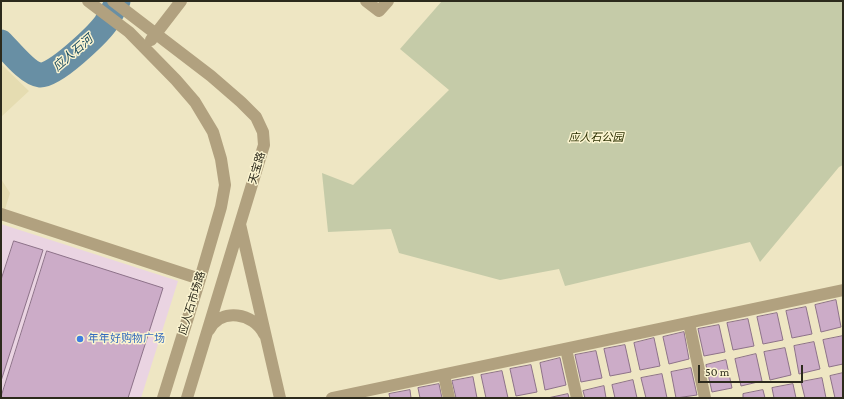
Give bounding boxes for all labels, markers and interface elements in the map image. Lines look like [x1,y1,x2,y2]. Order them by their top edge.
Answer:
water label: 应人石河 [50,32,96,74]
park label: 应人石公园 [569,131,623,145]
street label: 天宝路 [246,150,268,186]
street label: 应人石市场路 [176,270,208,336]
place label: 年年好购物广场 [88,332,165,346]
marker: 年年好购物广场 [75,334,85,344]
scale bar [700,357,805,383]
text: 50 m [705,365,729,379]

